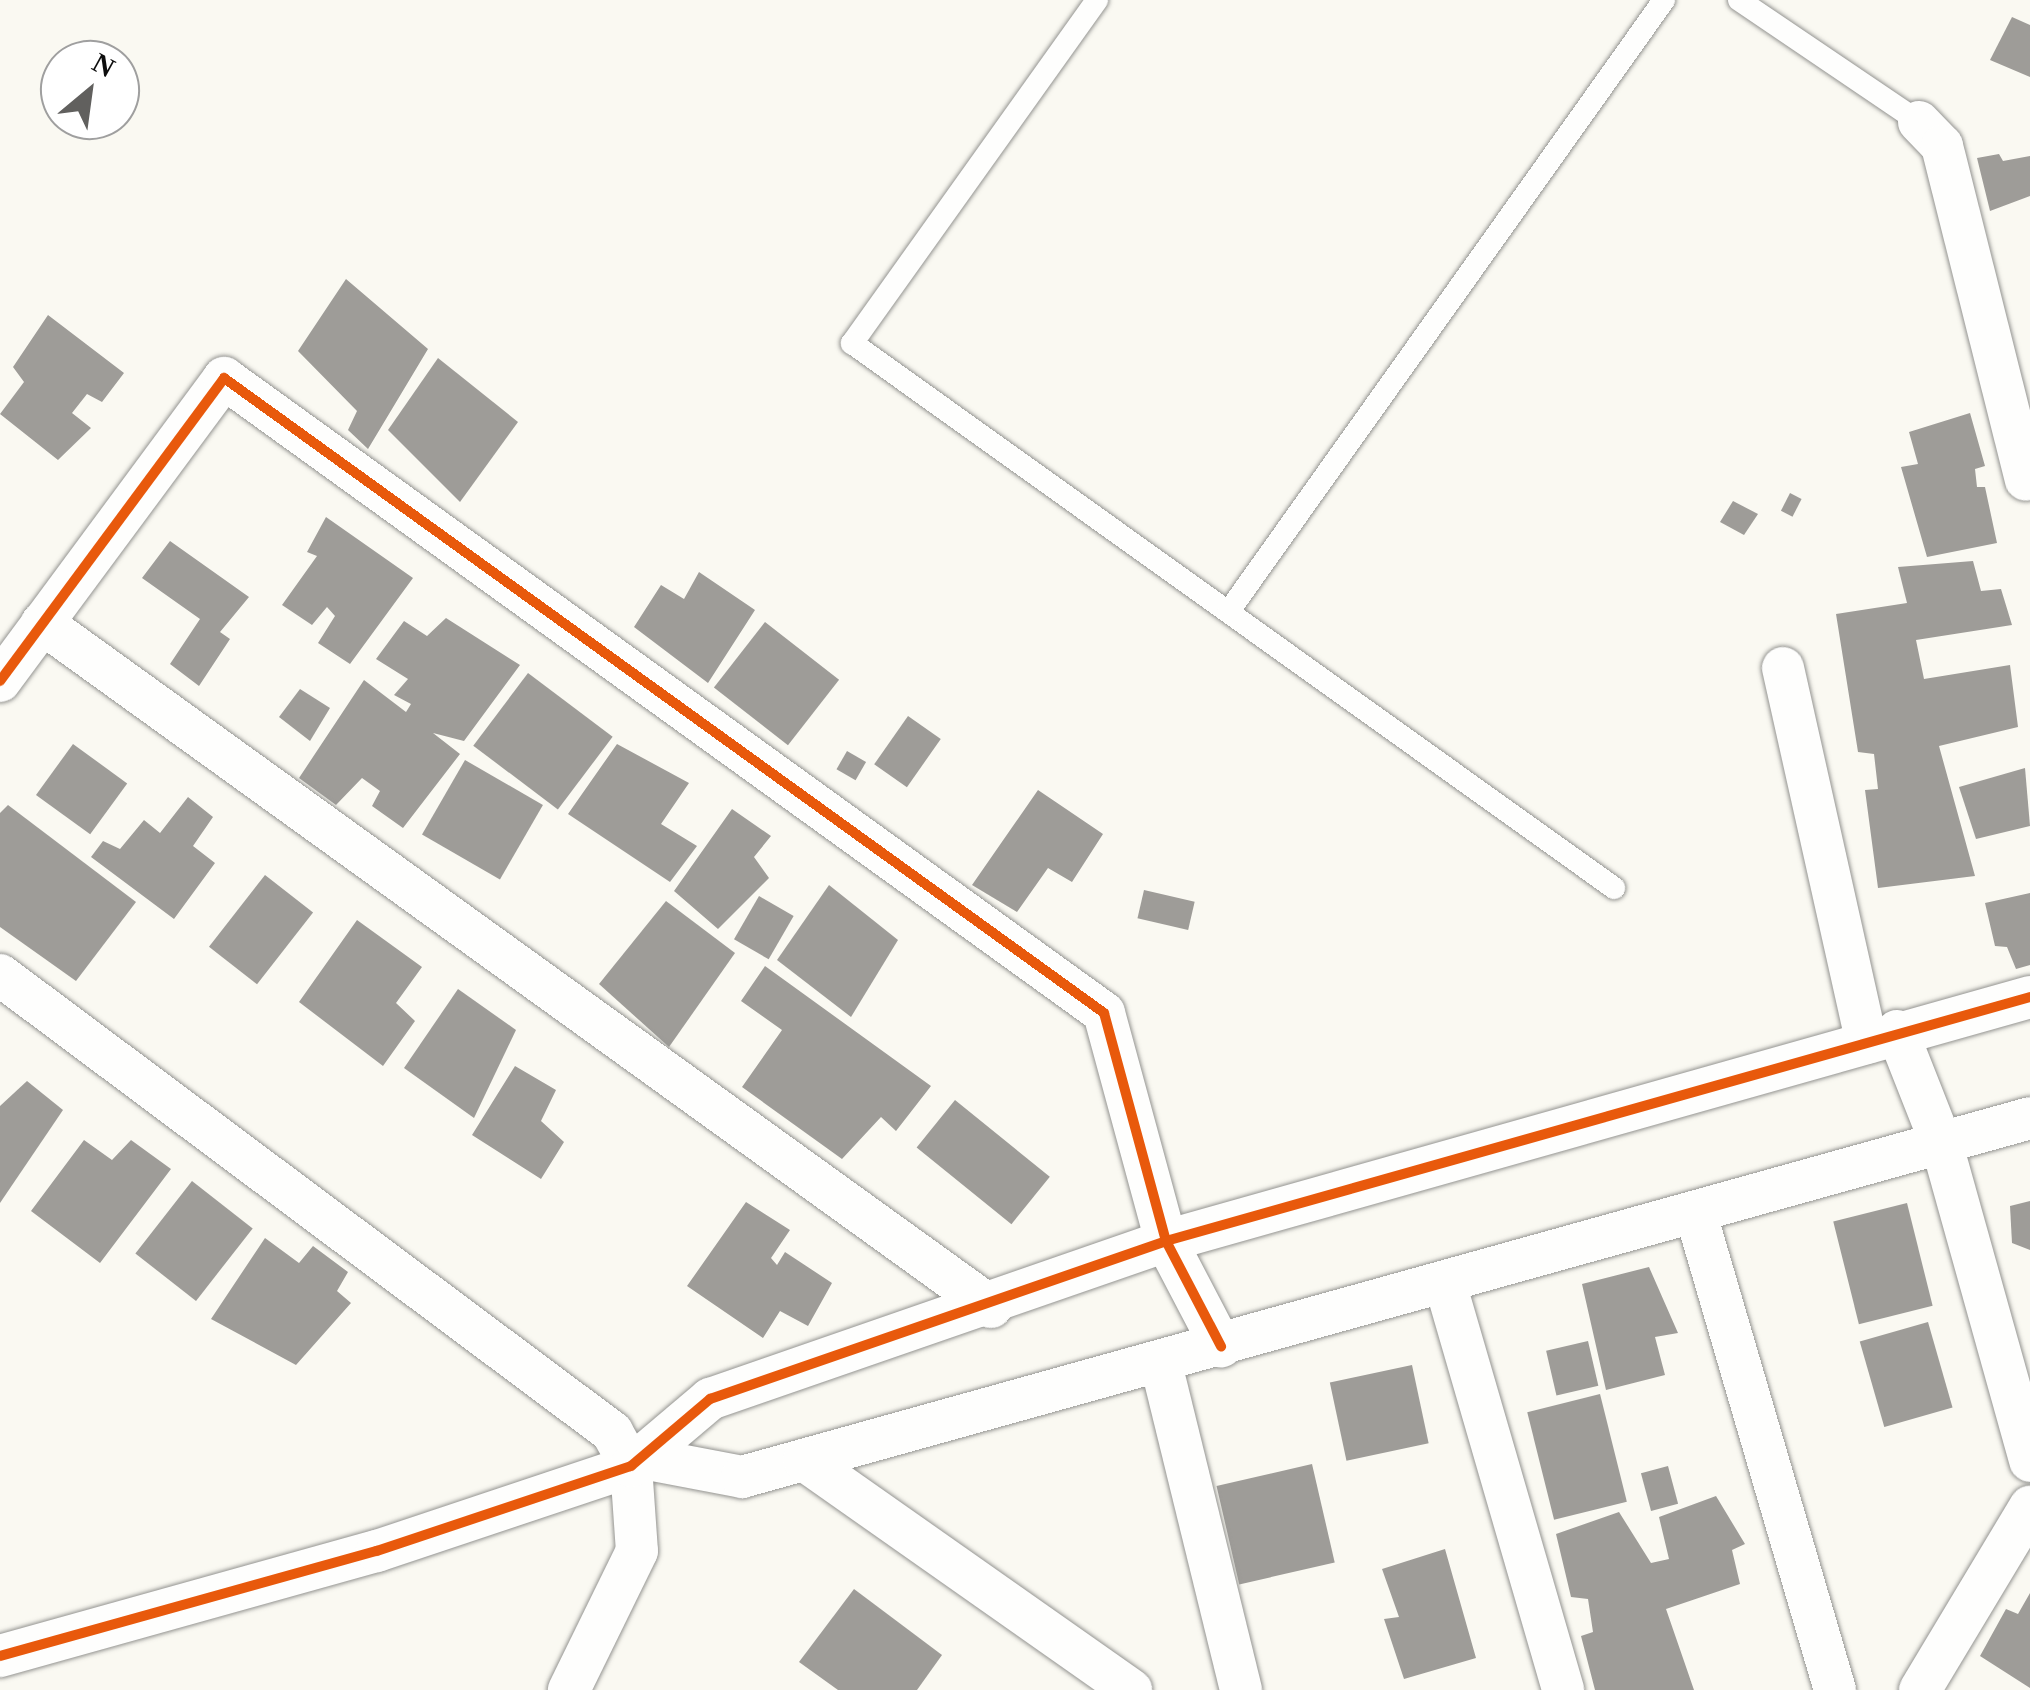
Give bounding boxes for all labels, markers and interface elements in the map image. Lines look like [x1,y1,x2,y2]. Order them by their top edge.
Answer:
north arrow [40,40,140,140]
text: N [87,47,120,84]

